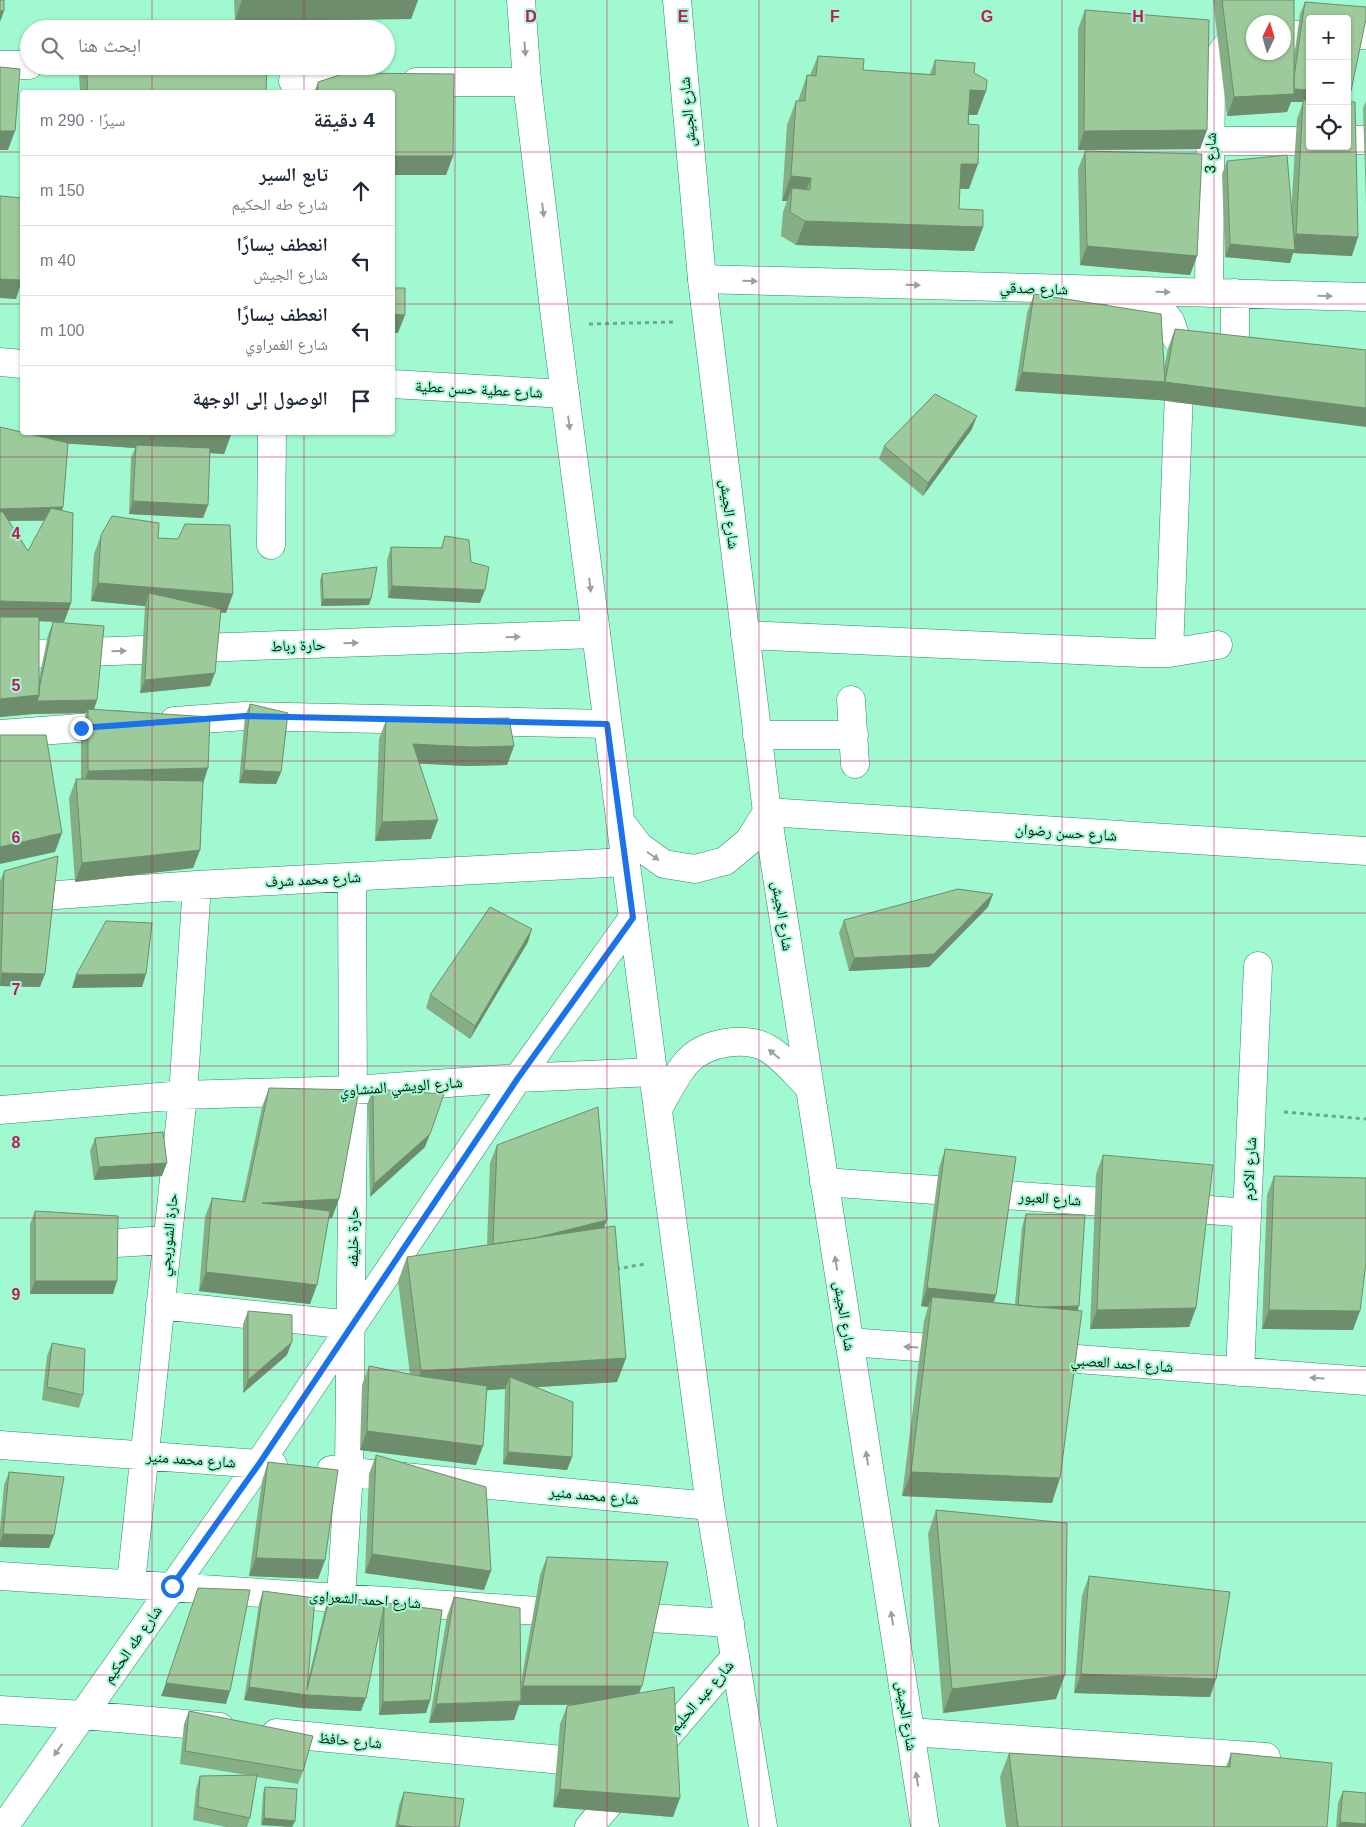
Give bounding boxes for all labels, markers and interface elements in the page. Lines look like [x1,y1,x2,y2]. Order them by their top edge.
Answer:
text: D [525,8,537,25]
text: E [678,8,689,25]
text: F [830,8,840,25]
text: G [981,8,993,25]
text: H [1132,8,1144,25]
north arrow [1246,15,1291,60]
map controls [1306,15,1351,150]
button: + [1306,15,1351,60]
search box [20,20,395,75]
icon: search [38,34,66,62]
text: ابحث هنا [78,35,141,56]
one-way arrow [521,41,529,57]
button: − [1306,60,1351,105]
street label: شارع الجيش [675,76,701,148]
button: locate [1306,105,1351,150]
text: 4 دقيقة [313,108,375,131]
text: سيرًا · 290 m [40,112,125,129]
street label: شارع 3 [1201,132,1221,174]
text: تابع السير [259,164,328,185]
icon: ahead [347,177,375,205]
text: 150 m [40,182,84,199]
text: شارع طه الحكيم [231,196,328,213]
one-way arrow [539,202,547,218]
text: انعطف يسارًا [237,234,328,255]
icon: left [347,247,375,275]
text: 40 m [40,252,76,269]
text: شارع الجيش [253,266,328,283]
one-way arrow [743,277,759,285]
street label: شارع صدقي [999,278,1068,301]
one-way arrow [905,281,921,289]
one-way arrow [1155,288,1171,296]
one-way arrow [1317,292,1333,300]
text: انعطف يسارًا [237,304,328,325]
icon: left [347,317,375,345]
text: 100 m [40,322,84,339]
text: شارع الغمراوي [245,336,328,353]
street label: شارع عطية حسن عطية [415,377,543,403]
icon: arrive [347,387,375,415]
text: الوصول إلى الوجهة [192,388,328,409]
one-way arrow [565,416,573,432]
street label: شارع الجيش [715,478,743,550]
text: 4 [12,525,21,542]
one-way arrow [586,577,594,593]
one-way arrow [506,633,522,641]
street label: حارة رباط [270,636,326,655]
one-way arrow [343,638,359,646]
one-way arrow [111,647,127,655]
text: 5 [12,677,21,694]
route end [70,717,93,740]
street label: شارع حسن رضوان [1014,820,1118,846]
text: 6 [12,829,21,846]
one-way arrow [646,851,660,861]
street label: شارع محمد شرف [265,868,361,892]
street label: شارع الجيش [767,880,797,952]
text: 7 [12,981,21,998]
one-way arrow [767,1048,780,1059]
street label: شارع الويشي المنشاوي [339,1073,464,1103]
text: 8 [12,1134,21,1151]
street label: شارع الاكرم [1239,1137,1261,1201]
street label: شارع العبور [1017,1187,1082,1211]
street label: حارة الشوربجي [155,1192,185,1278]
street label: حارة خليفه [344,1206,362,1267]
one-way arrow [832,1254,840,1270]
street label: شارع الجيش [829,1280,859,1352]
text: 9 [12,1286,21,1303]
one-way arrow [903,1342,919,1350]
street label: شارع احمد العصبي [1070,1351,1174,1379]
one-way arrow [1309,1373,1325,1381]
street label: شارع محمد منير [145,1447,236,1473]
one-way arrow [863,1449,871,1465]
street label: شارع محمد منير [547,1483,640,1509]
route start [161,1575,184,1598]
street label: شارع احمد الشعراوى [308,1587,422,1613]
street label: شارع طه الحكيم [99,1602,167,1687]
one-way arrow [888,1610,896,1626]
street label: شارع عبد الحليم [665,1656,738,1737]
street label: شارع الجيش [891,1680,921,1752]
street label: شارع حافظ [317,1729,383,1753]
one-way arrow [53,1743,63,1757]
one-way arrow [913,1770,921,1786]

